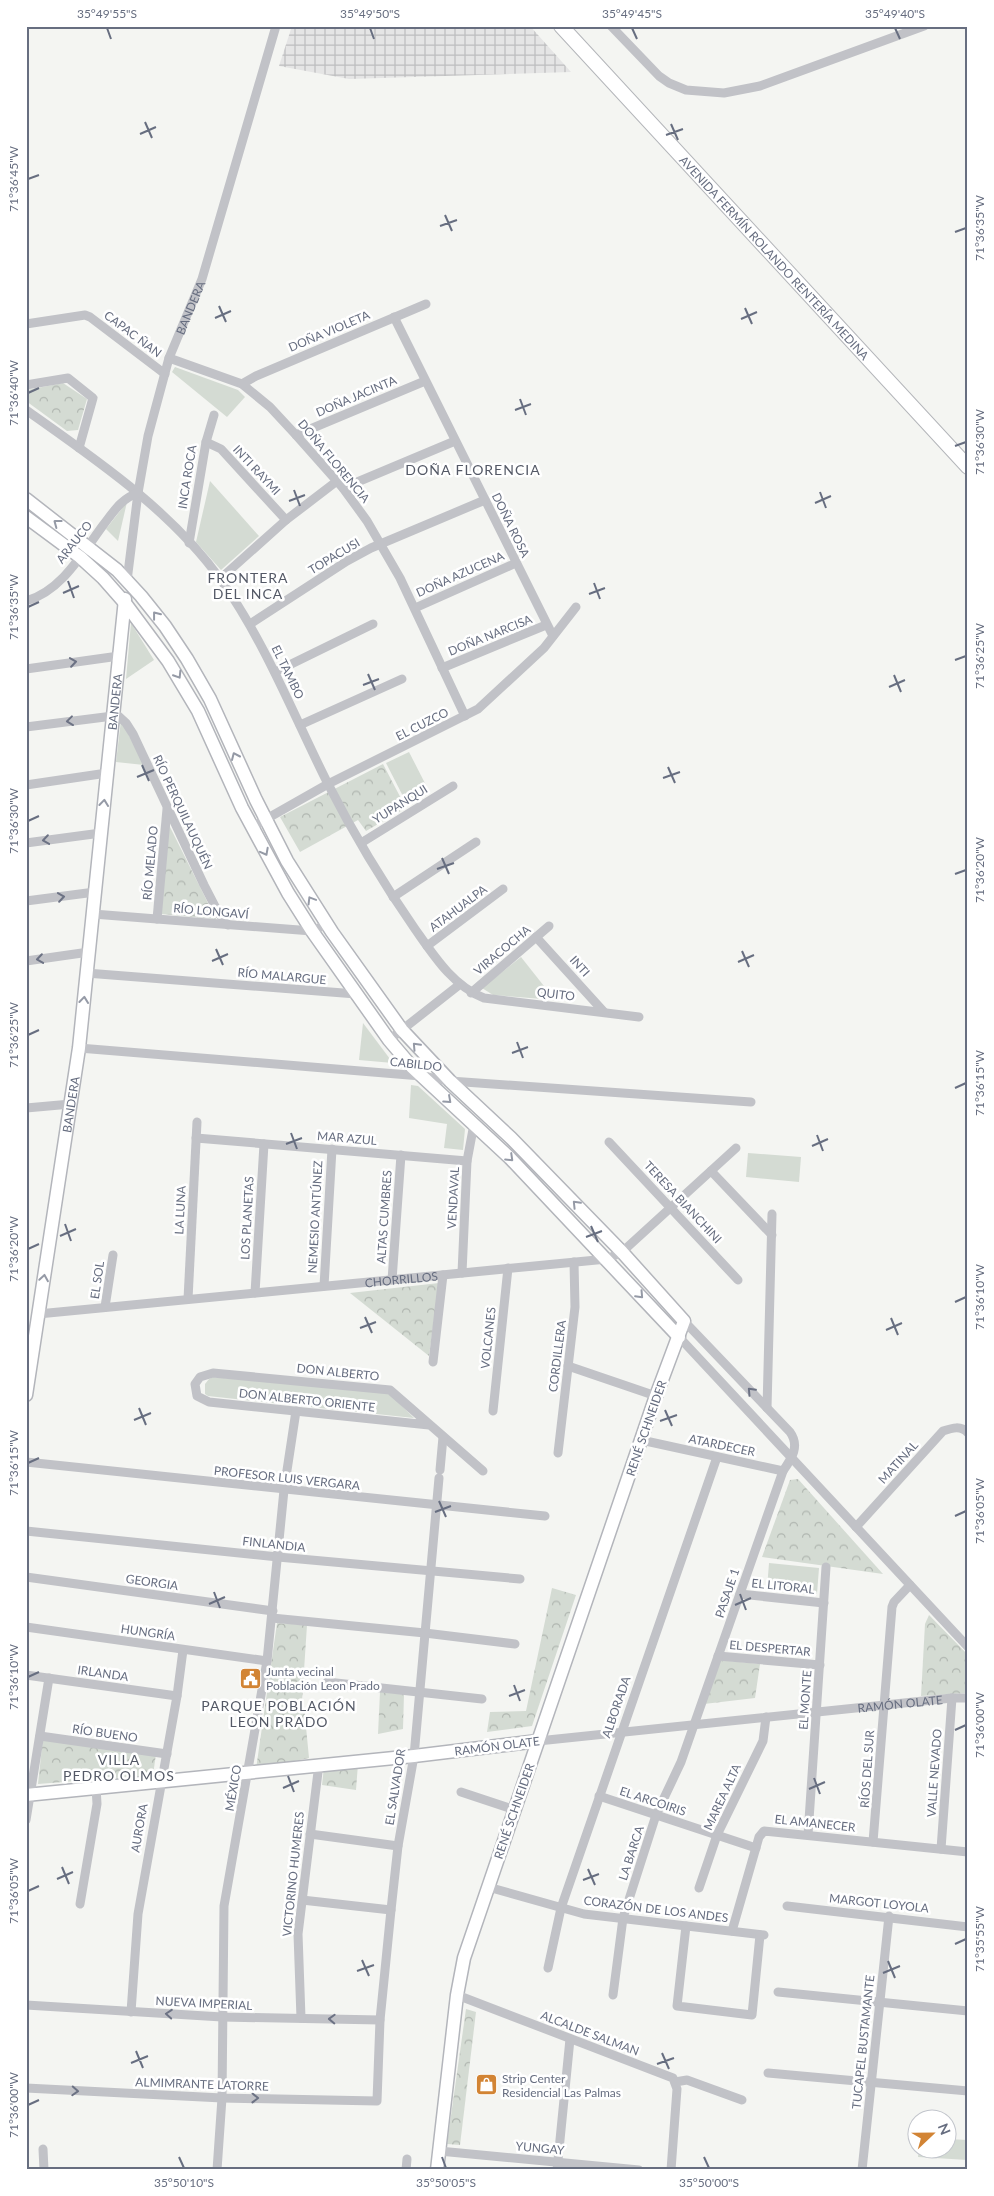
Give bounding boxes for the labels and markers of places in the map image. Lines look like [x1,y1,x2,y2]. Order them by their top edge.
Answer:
place label: Junta vecinal Población Leon Prado [266,1664,380,1693]
public building icon: Junta vecinal Población Leon Prado [238,1666,262,1690]
place label: Strip Center Residencial Las Palmas [502,2071,621,2100]
shop icon: Strip Center Residencial Las Palmas [474,2073,498,2097]

